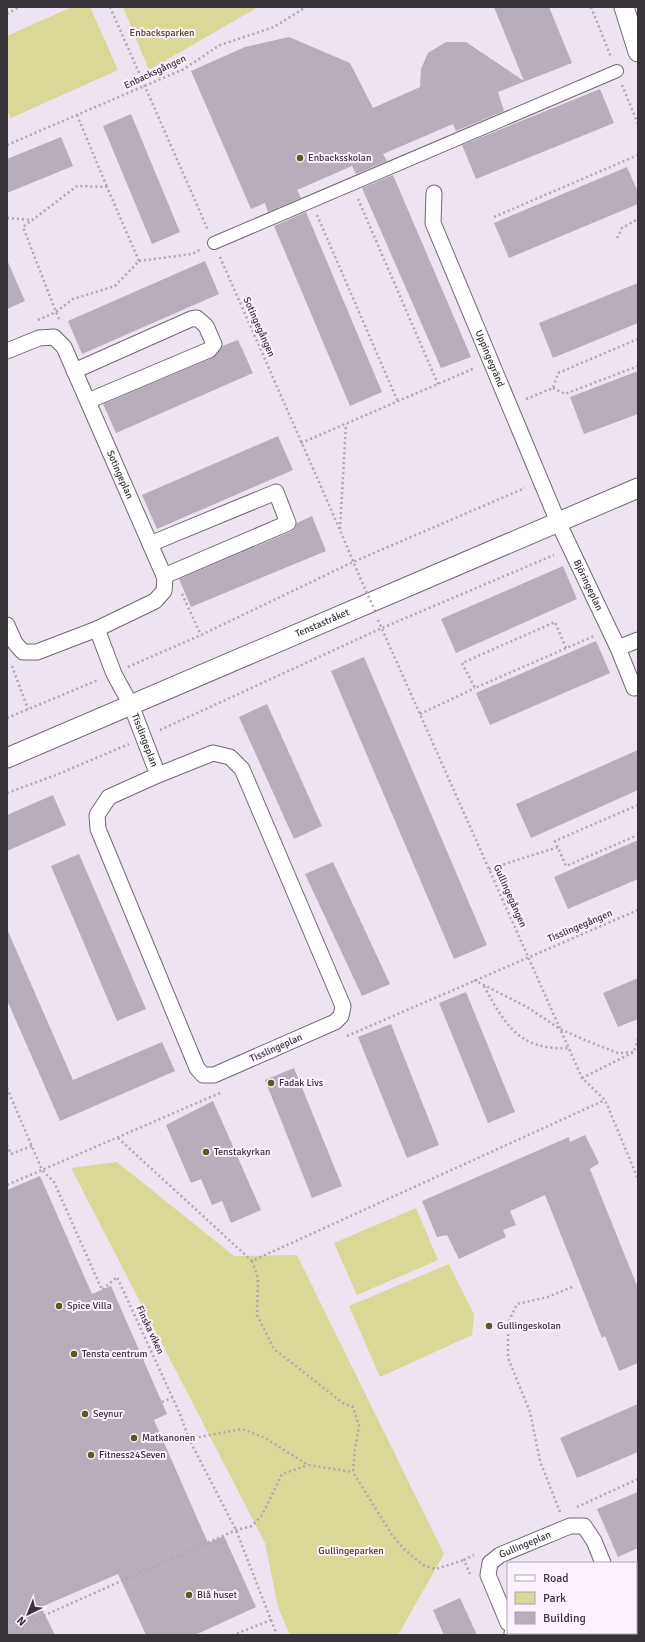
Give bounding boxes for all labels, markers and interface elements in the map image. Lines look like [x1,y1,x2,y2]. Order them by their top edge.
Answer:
park label: Enbacksparken [130,27,194,39]
street label: Enbacksgången [122,52,188,92]
place label: Enbacksskolan [308,152,371,164]
marker: Enbacksskolan [295,153,305,163]
street label: Sotingegången [240,295,278,359]
street label: Uppingegränd [472,328,507,389]
street label: Sotingeplan [104,449,136,501]
street label: Björingeplan [571,558,605,613]
street label: Tenstastråket [294,606,352,640]
street label: Tisslingeplan [129,711,160,769]
street label: Gullingegången [491,863,529,929]
street label: Tisslingegången [546,907,614,945]
street label: Tisslingeplan [248,1031,304,1065]
place label: Fadak Livs [279,1077,324,1089]
marker: Fadak Livs [266,1078,276,1088]
place label: Tenstakyrkan [214,1146,270,1158]
marker: Tenstakyrkan [201,1147,211,1157]
place label: Spice Villa [67,1300,112,1312]
marker: Spice Villa [54,1301,64,1311]
street label: Finska viken [133,1304,167,1356]
place label: Gullingeskolan [497,1320,561,1332]
marker: Gullingeskolan [484,1321,494,1331]
place label: Tensta centrum [82,1348,147,1360]
marker: Tensta centrum [69,1349,79,1359]
place label: Seynur [93,1408,123,1420]
marker: Seynur [80,1409,90,1419]
place label: Matkanonen [142,1432,195,1444]
marker: Matkanonen [129,1433,139,1443]
place label: Fitness24Seven [99,1449,166,1461]
marker: Fitness24Seven [86,1450,96,1460]
street label: Gullingeplan [497,1529,553,1561]
park label: Gullingeparken [318,1545,384,1557]
legend [507,1562,637,1634]
text: Road [543,1571,569,1586]
place label: Blå huset [197,1589,238,1601]
marker: Blå huset [184,1590,194,1600]
text: Park [543,1591,566,1606]
north arrow [8,1594,48,1634]
text: Building [543,1611,586,1626]
text: N [14,1614,29,1628]

